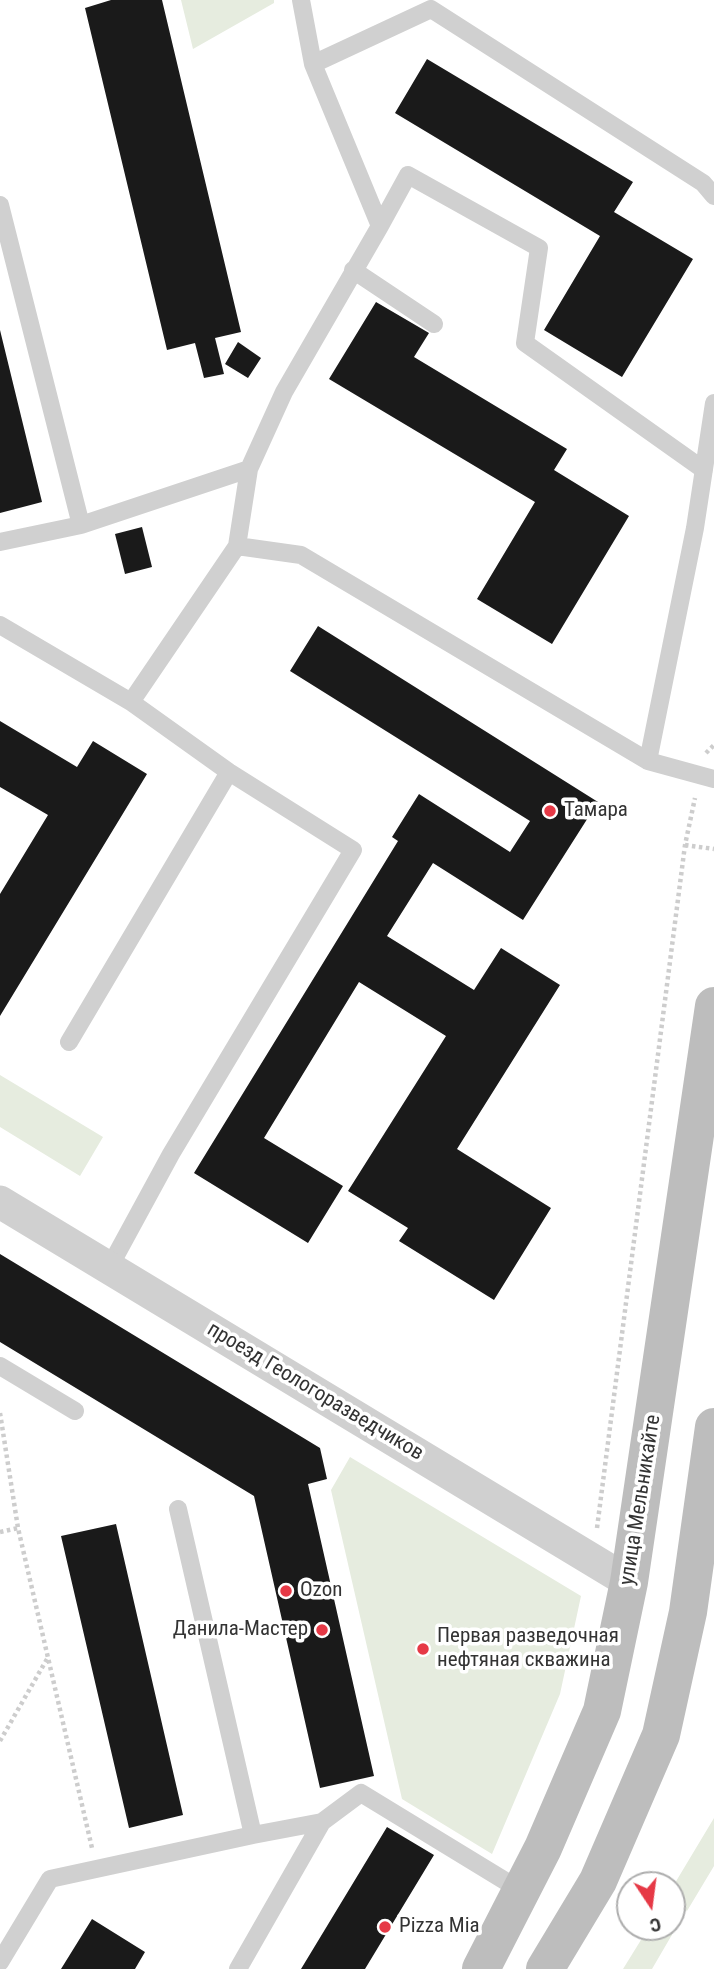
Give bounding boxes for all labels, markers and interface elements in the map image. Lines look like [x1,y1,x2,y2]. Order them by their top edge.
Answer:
place label: Тамара [564,798,628,824]
marker: Тамара [542,803,558,819]
street label: проезд Геологоразведчиков [202,1317,428,1467]
street label: улица Мельникайте [615,1413,667,1587]
place label: Ozon [300,1578,342,1604]
marker: Ozon [278,1583,294,1599]
place label: Данила-Мастер [173,1617,308,1643]
marker: Данила-Мастер [314,1622,330,1638]
place label: Первая разведочная нефтяная скважина [437,1624,619,1674]
marker: Первая разведочная нефтяная скважина [415,1641,431,1657]
north arrow [616,1871,686,1941]
text: С [648,1913,663,1937]
place label: Pizza Mia [399,1914,480,1940]
marker: Pizza Mia [377,1919,393,1935]

